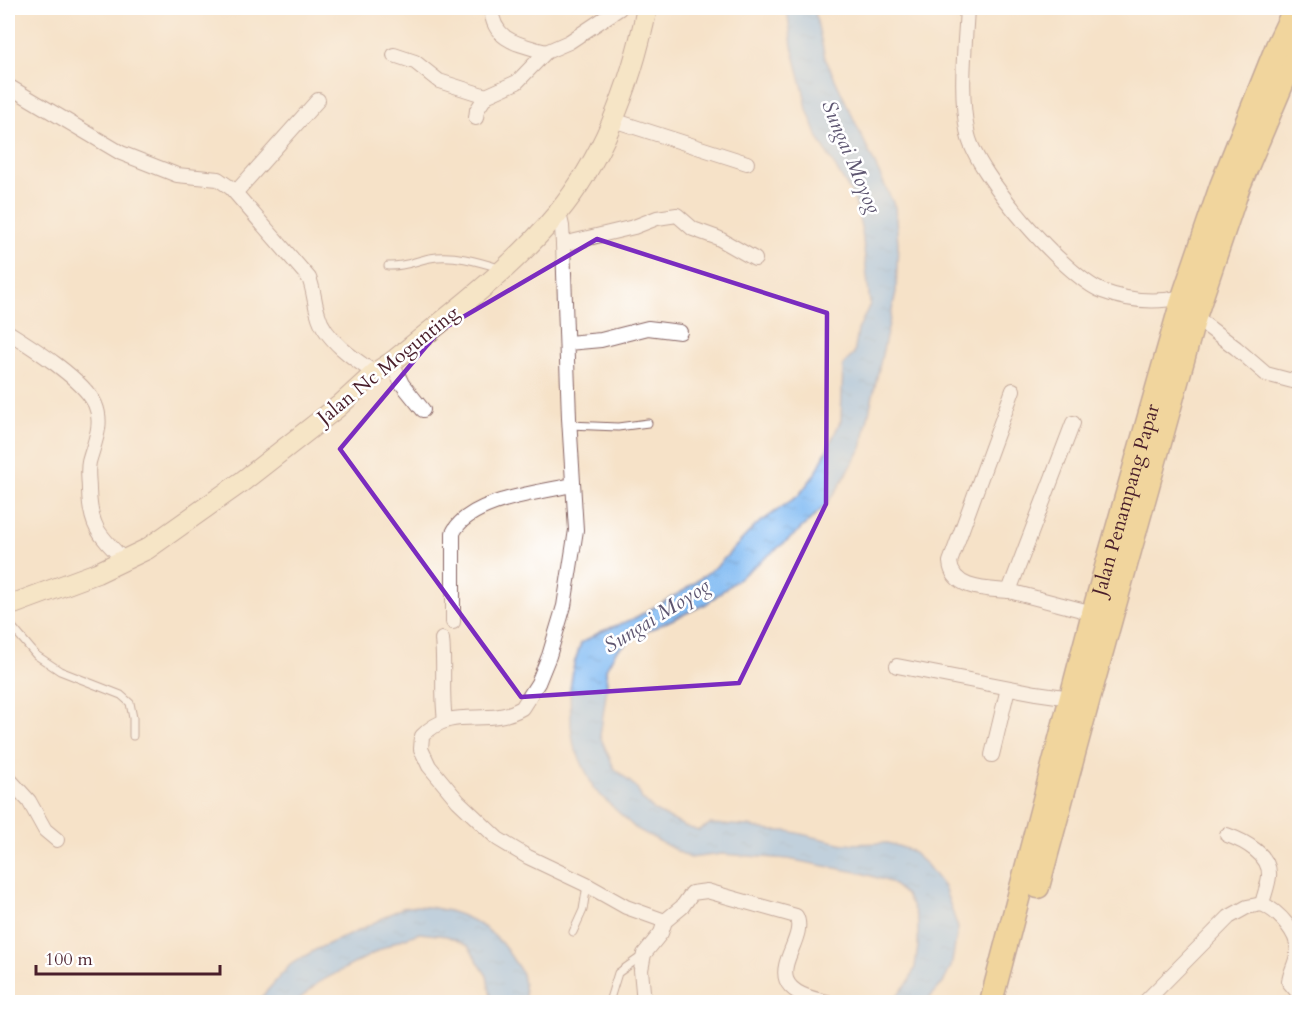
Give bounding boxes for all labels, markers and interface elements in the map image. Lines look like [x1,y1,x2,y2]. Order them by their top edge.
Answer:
water label: Sungai Moyog [814,96,888,219]
street label: Jalan Nc Mogunting [309,299,465,432]
street label: Jalan Penampang Papar [1084,400,1166,602]
water label: Sungai Moyog [598,571,716,660]
scale bar [36,938,220,976]
text: 100 m [45,947,93,972]

